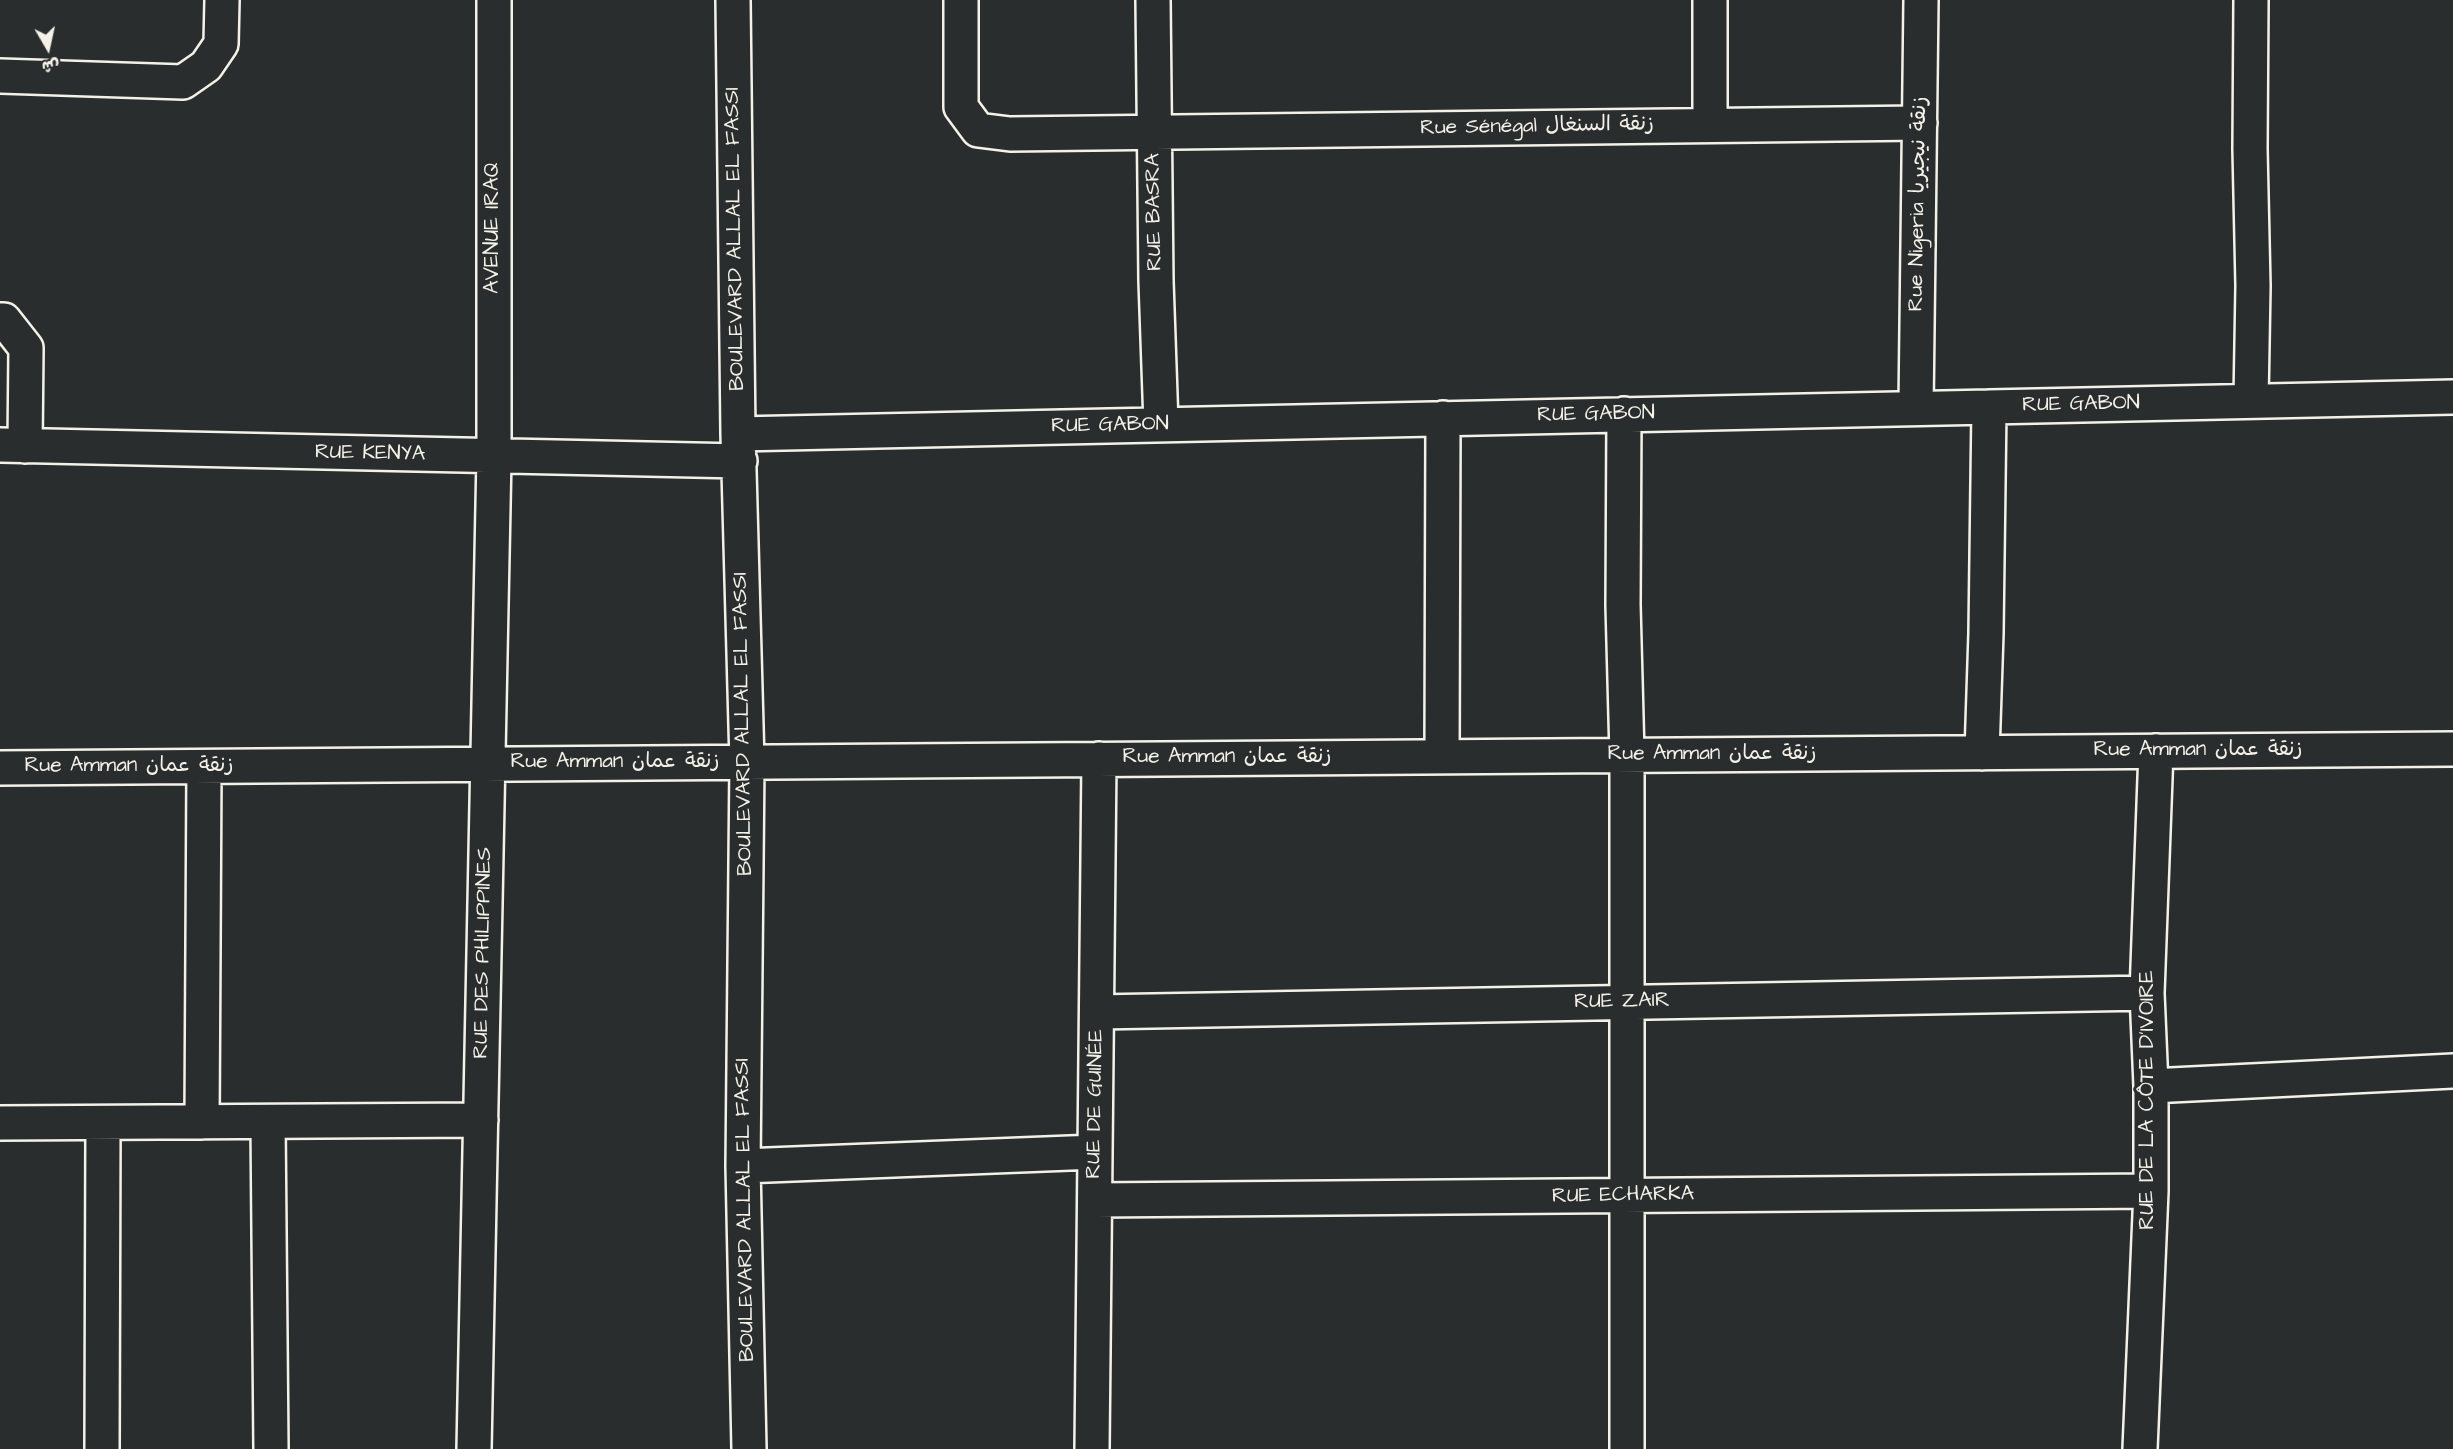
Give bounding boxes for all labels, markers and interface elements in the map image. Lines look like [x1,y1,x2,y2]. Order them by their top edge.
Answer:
north arrow [18,18,78,78]
text: ش [40,54,61,78]
street label: BOULEVARD ALLAL EL FASSI [721,87,751,391]
street label: Rue Nigeria زنقة نيجيريا [1905,96,1933,312]
street label: Rue Sénégal زنقة السنغال [1420,112,1654,142]
street label: RUE BASRA [1141,153,1169,271]
street label: AVENUE IRAQ [481,162,507,294]
street label: RUE GABON [2022,391,2140,419]
street label: RUE GABON [1537,401,1655,429]
street label: RUE GABON [1051,412,1169,440]
street label: RUE KENYA [314,440,426,468]
street label: BOULEVARD ALLAL EL FASSI [729,572,759,876]
street label: Rue Amman زنقة عمان [2094,738,2302,764]
street label: Rue Amman زنقة عمان [1608,742,1816,768]
street label: Rue Amman زنقة عمان [1123,745,1331,771]
street label: Rue Amman زنقة عمان [511,750,719,776]
street label: Rue Amman زنقة عمان [25,754,233,780]
street label: RUE DES PHILIPPINES [470,847,498,1059]
street label: RUE DE LA CÔTE D'IVOIRE [2136,970,2162,1230]
street label: RUE ZAIR [1574,989,1670,1015]
street label: RUE DE GUINÉE [1082,1029,1110,1179]
street label: BOULEVARD ALLAL EL FASSI [731,1058,761,1362]
street label: RUE ECHARKA [1552,1182,1694,1210]

